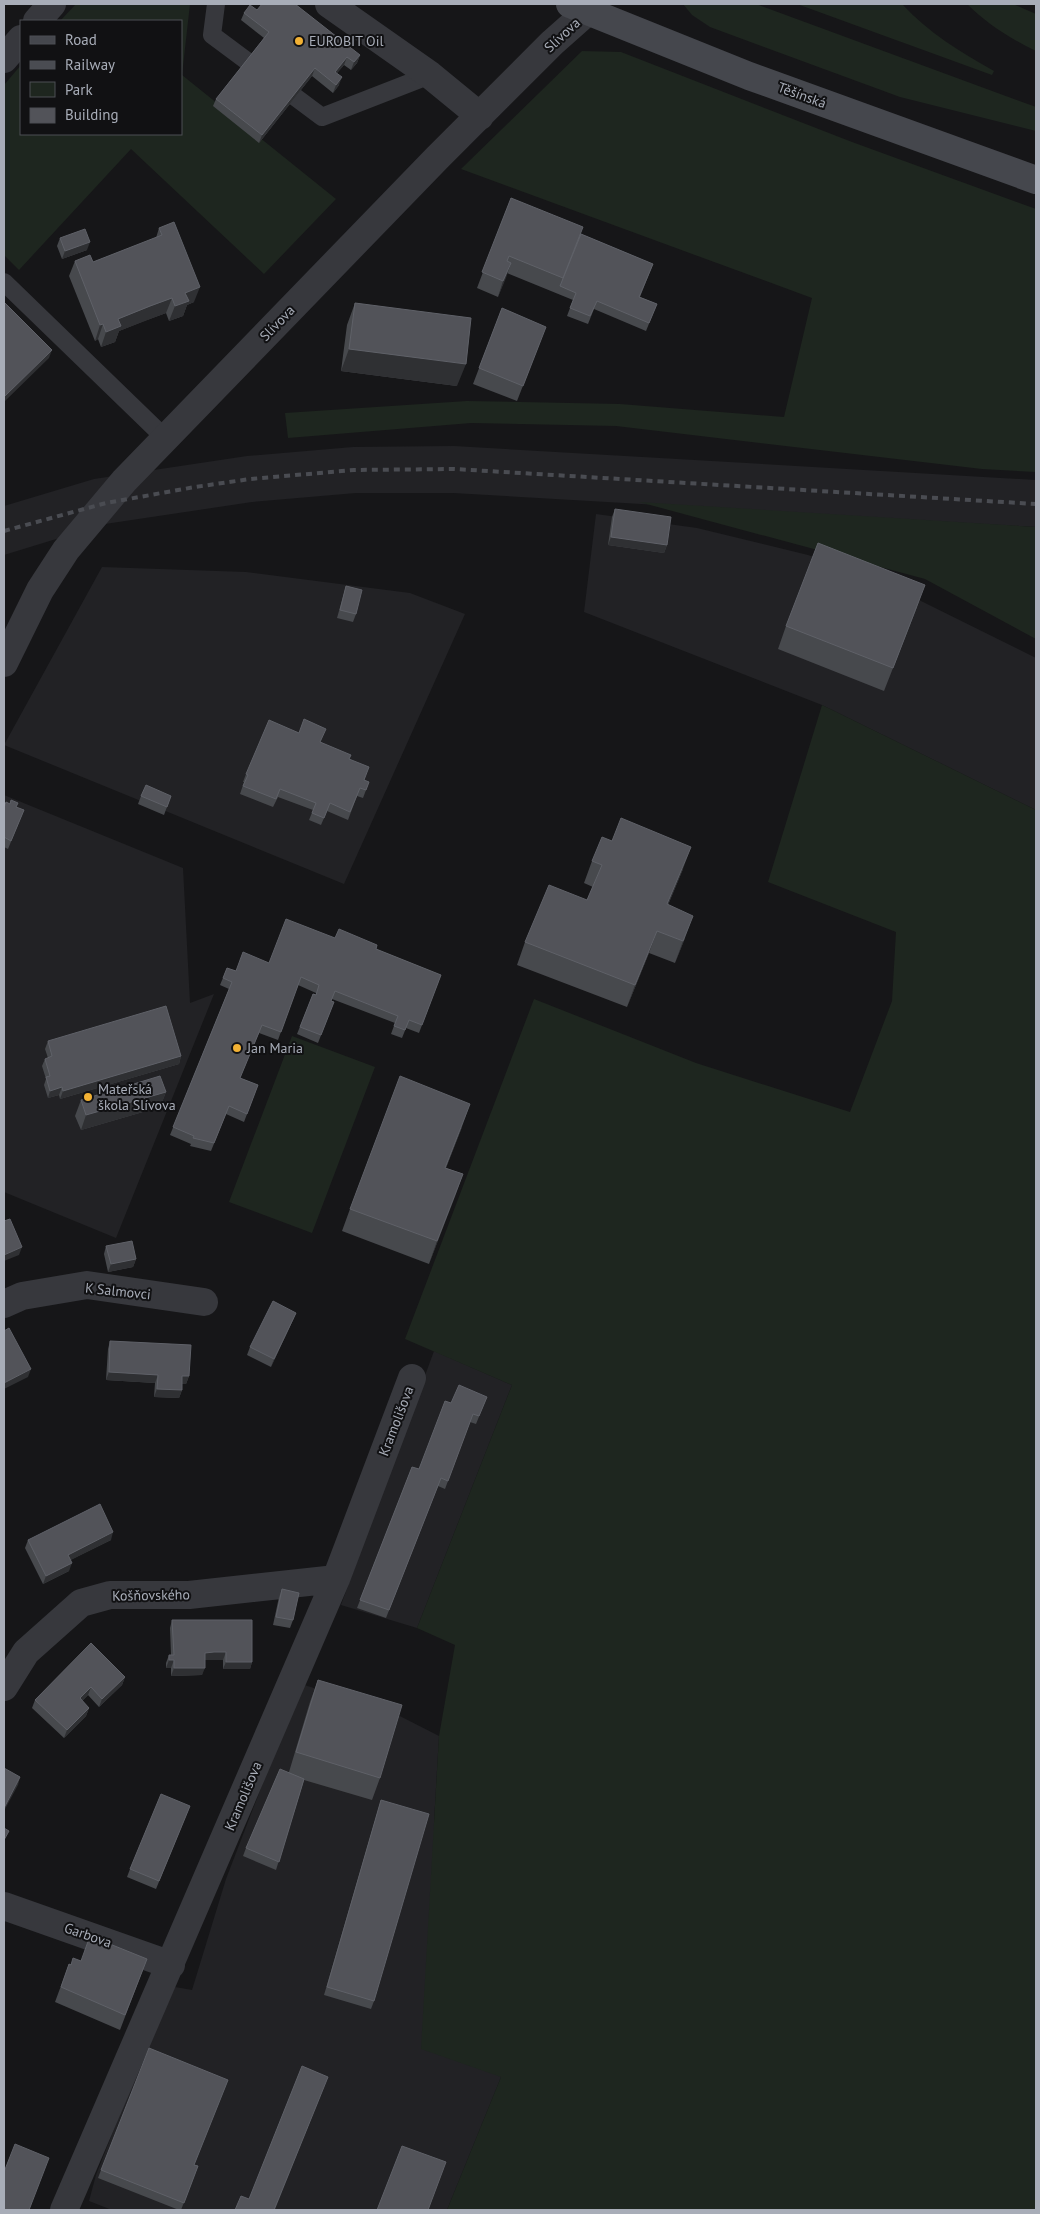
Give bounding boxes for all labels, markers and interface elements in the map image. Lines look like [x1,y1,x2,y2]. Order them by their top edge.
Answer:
street label: Slívova [540,14,584,56]
legend [20,20,182,135]
text: Road [65,30,97,49]
place label: EUROBIT Oil [309,32,384,50]
marker: EUROBIT Oil [293,35,305,47]
text: Railway [65,55,115,74]
street label: Těšínská [775,78,829,112]
text: Park [65,80,93,99]
text: Building [65,105,119,124]
street label: Slívova [256,301,298,345]
place label: Jan Maria [246,1039,303,1057]
marker: Jan Maria [231,1042,243,1054]
place label: Mateřská škola Slívova [98,1080,176,1114]
marker: Mateřská škola Slívova [82,1091,94,1103]
street label: K Salmovci [84,1279,152,1303]
street label: Kramolišova [374,1383,418,1459]
street label: Košňovského [112,1585,190,1605]
street label: Kramolišova [220,1759,266,1833]
street label: Garbova [62,1919,114,1951]

